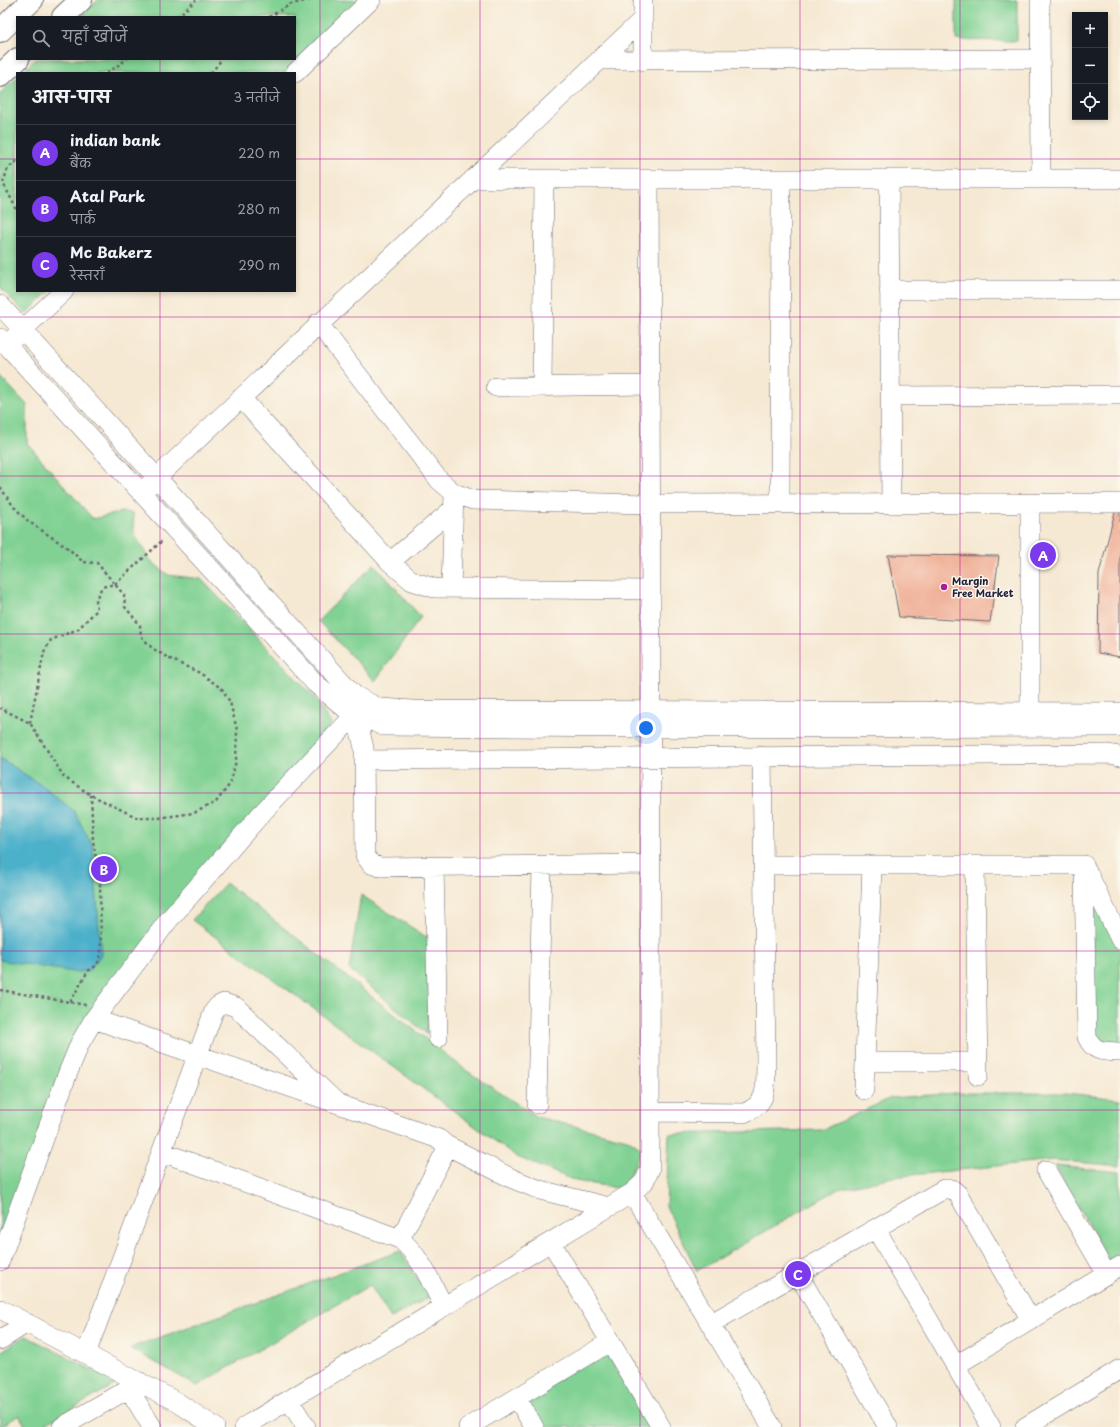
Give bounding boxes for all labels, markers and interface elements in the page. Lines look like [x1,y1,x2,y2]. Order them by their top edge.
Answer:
map controls [1072,12,1108,120]
button: + [1072,12,1108,48]
search box [16,16,296,60]
text: यहाँ खोजें [62,24,128,47]
icon: search [30,27,52,49]
button: − [1072,48,1108,84]
text: आस-पास [32,83,111,109]
button: locate [1072,84,1108,120]
text: 3 नतीजे [233,87,280,106]
text: indian bank [70,128,161,151]
text: A [40,143,50,162]
text: 220 m [238,143,280,162]
text: बैंक [70,153,91,172]
text: Atal Park [70,184,145,207]
text: B [41,199,49,218]
text: 280 m [238,199,280,218]
text: पार्क [70,209,96,228]
text: Mc Bakerz [70,240,152,263]
text: C [40,255,50,274]
text: 290 m [239,255,280,274]
text: रेस्तराँ [70,265,105,284]
pin: A [1030,540,1056,570]
place label: Margin Free Market [952,573,1014,600]
marker: Margin Free Market [939,582,949,592]
your location [636,718,656,738]
pin: B [91,854,117,884]
pin: C [785,1259,811,1289]

